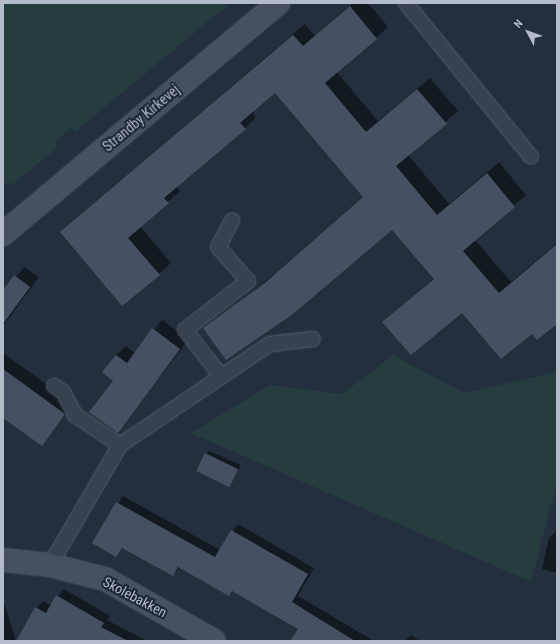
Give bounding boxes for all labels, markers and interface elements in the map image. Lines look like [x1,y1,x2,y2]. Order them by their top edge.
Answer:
north arrow [508,12,548,52]
text: N [511,17,526,31]
street label: Strandby Kirkevej [99,81,183,155]
street label: Skolebakken [100,573,170,621]

